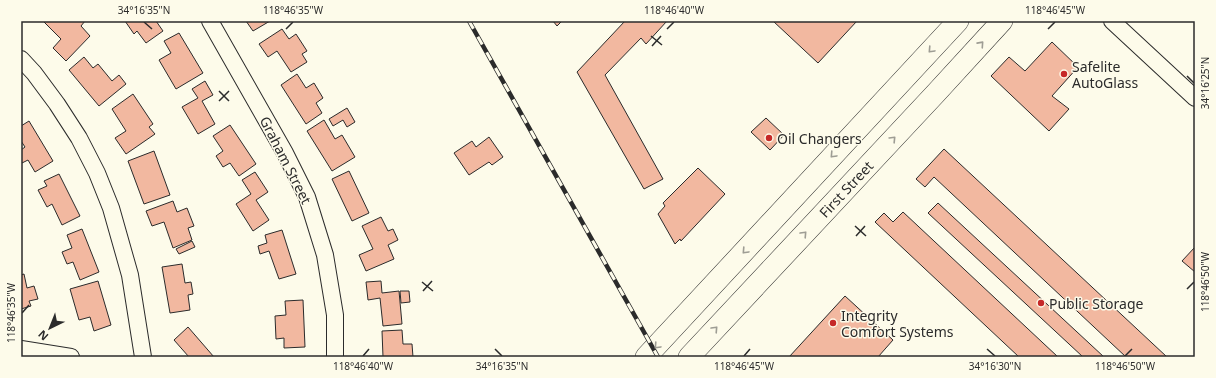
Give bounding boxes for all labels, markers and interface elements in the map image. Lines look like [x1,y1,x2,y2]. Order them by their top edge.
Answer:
text: 34°16'35"N [118,3,170,17]
text: 118°46'35"W [263,3,324,17]
text: 118°46'40"W [644,3,705,17]
text: 118°46'45"W [1025,3,1086,17]
one-way arrow [977,41,984,48]
one-way arrow [929,45,936,52]
place label: Safelite AutoGlass [1072,57,1138,92]
text: 34°16'25"N [1198,57,1212,109]
marker: Safelite AutoGlass [1059,69,1069,79]
street label: Graham Street [256,113,316,207]
place label: Oil Changers [777,129,862,148]
marker: Oil Changers [764,133,774,143]
one-way arrow [888,136,896,144]
one-way arrow [830,150,838,158]
street label: First Street [815,157,877,221]
one-way arrow [799,231,807,239]
one-way arrow [743,246,750,254]
text: 118°46'50"W [1198,251,1212,312]
text: 118°46'35"W [4,282,18,343]
place label: Public Storage [1049,294,1143,313]
marker: Public Storage [1036,298,1046,308]
place label: Integrity Comfort Systems [841,306,954,341]
north arrow [30,308,70,348]
marker: Integrity Comfort Systems [828,318,838,328]
one-way arrow [710,326,717,333]
text: N [34,327,51,344]
one-way arrow [654,341,661,349]
text: 118°46'40"W [333,359,394,373]
text: 34°16'35"N [476,359,528,373]
text: 118°46'45"W [714,359,775,373]
text: 34°16'30"N [969,359,1021,373]
text: 118°46'50"W [1095,359,1156,373]

